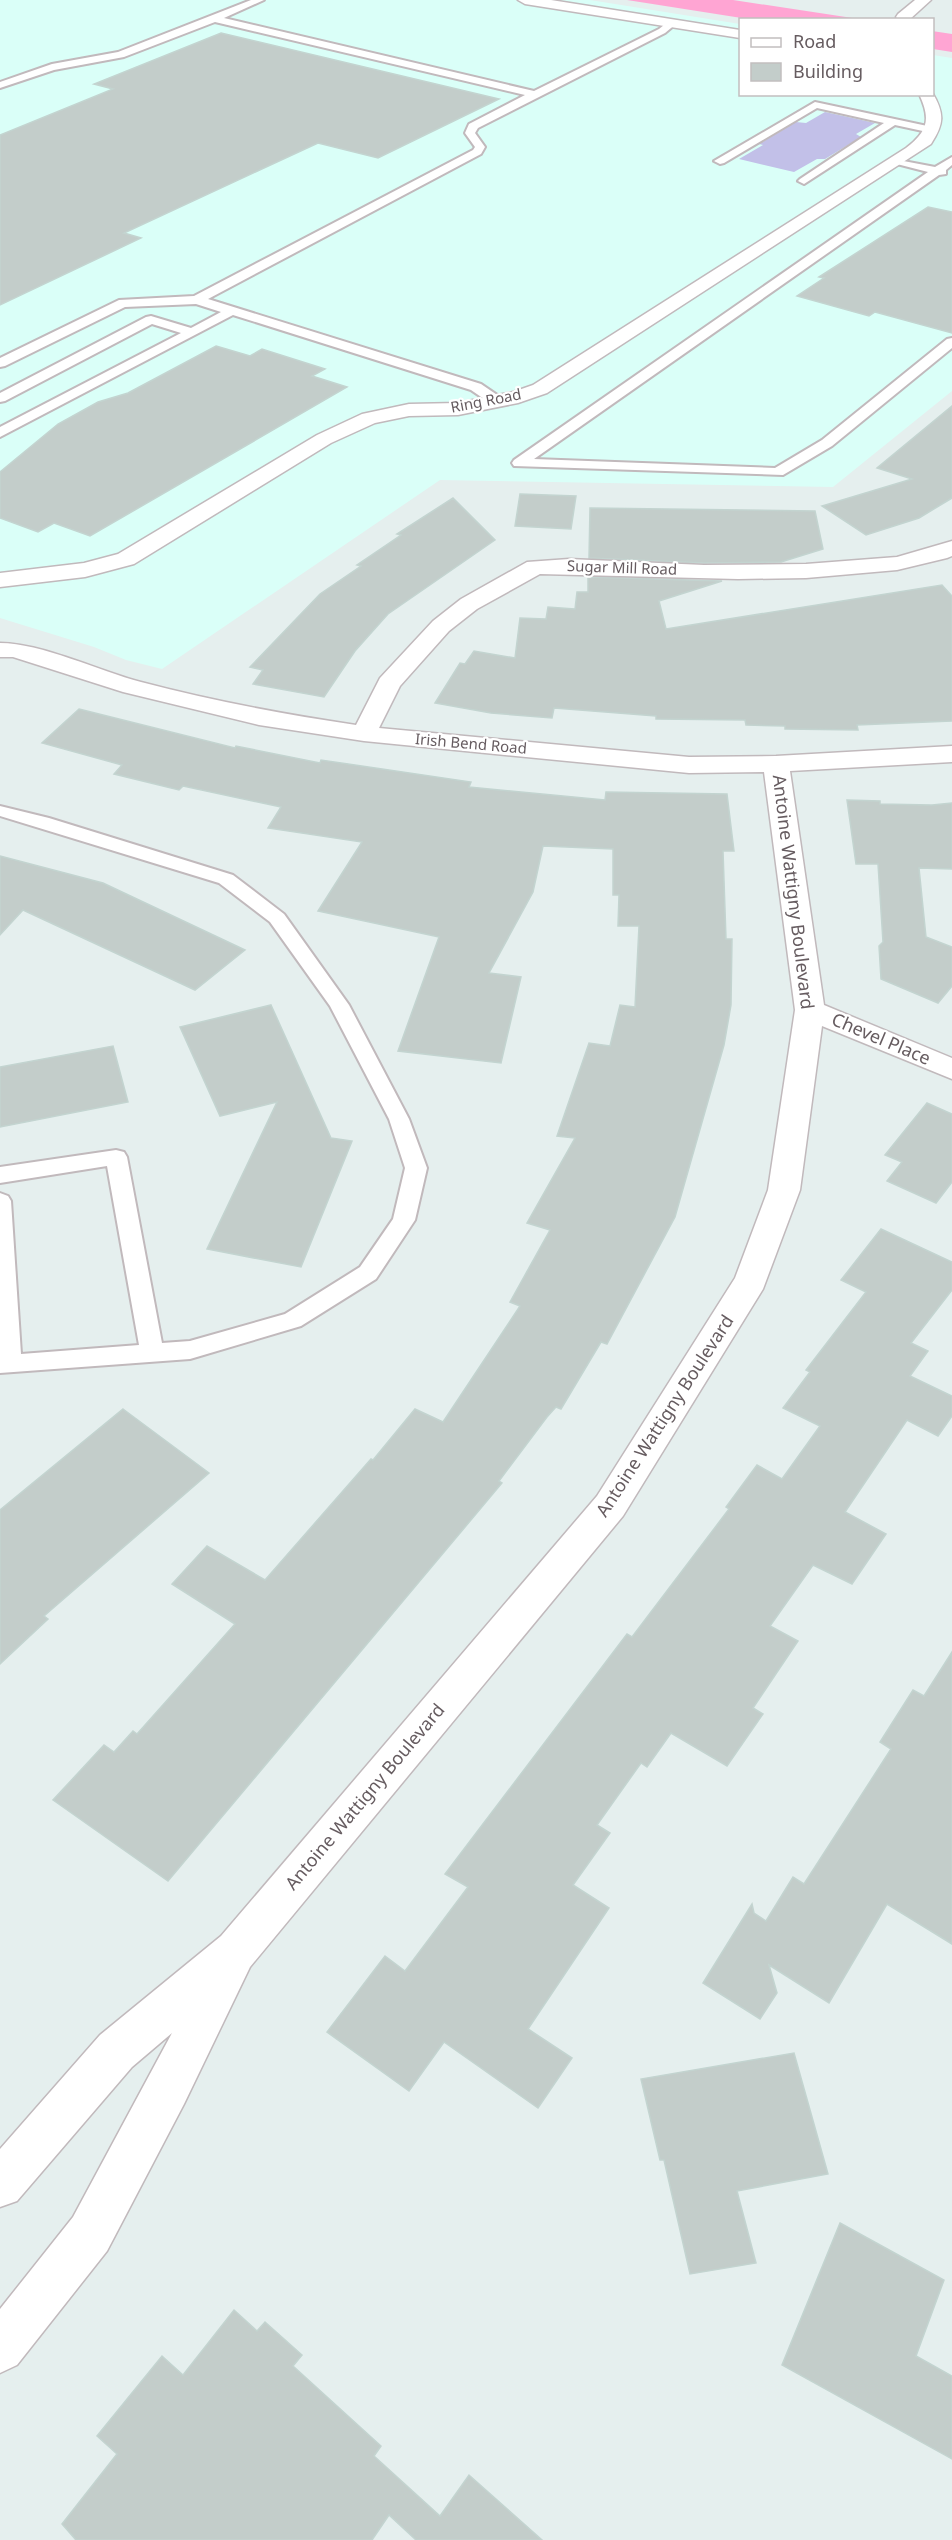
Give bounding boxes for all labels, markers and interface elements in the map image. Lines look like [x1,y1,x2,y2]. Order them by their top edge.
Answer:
legend [739,18,934,96]
text: Road [793,29,836,53]
text: Building [793,59,863,83]
street label: Ring Road [449,383,523,417]
street label: Sugar Mill Road [567,555,678,579]
street label: Irish Bend Road [414,728,528,758]
street label: Antoine Wattigny Boulevard [768,773,820,1011]
street label: Chevel Place [828,1006,935,1070]
street label: Antoine Wattigny Boulevard [590,1310,739,1521]
street label: Antoine Wattigny Boulevard [279,1698,449,1895]

